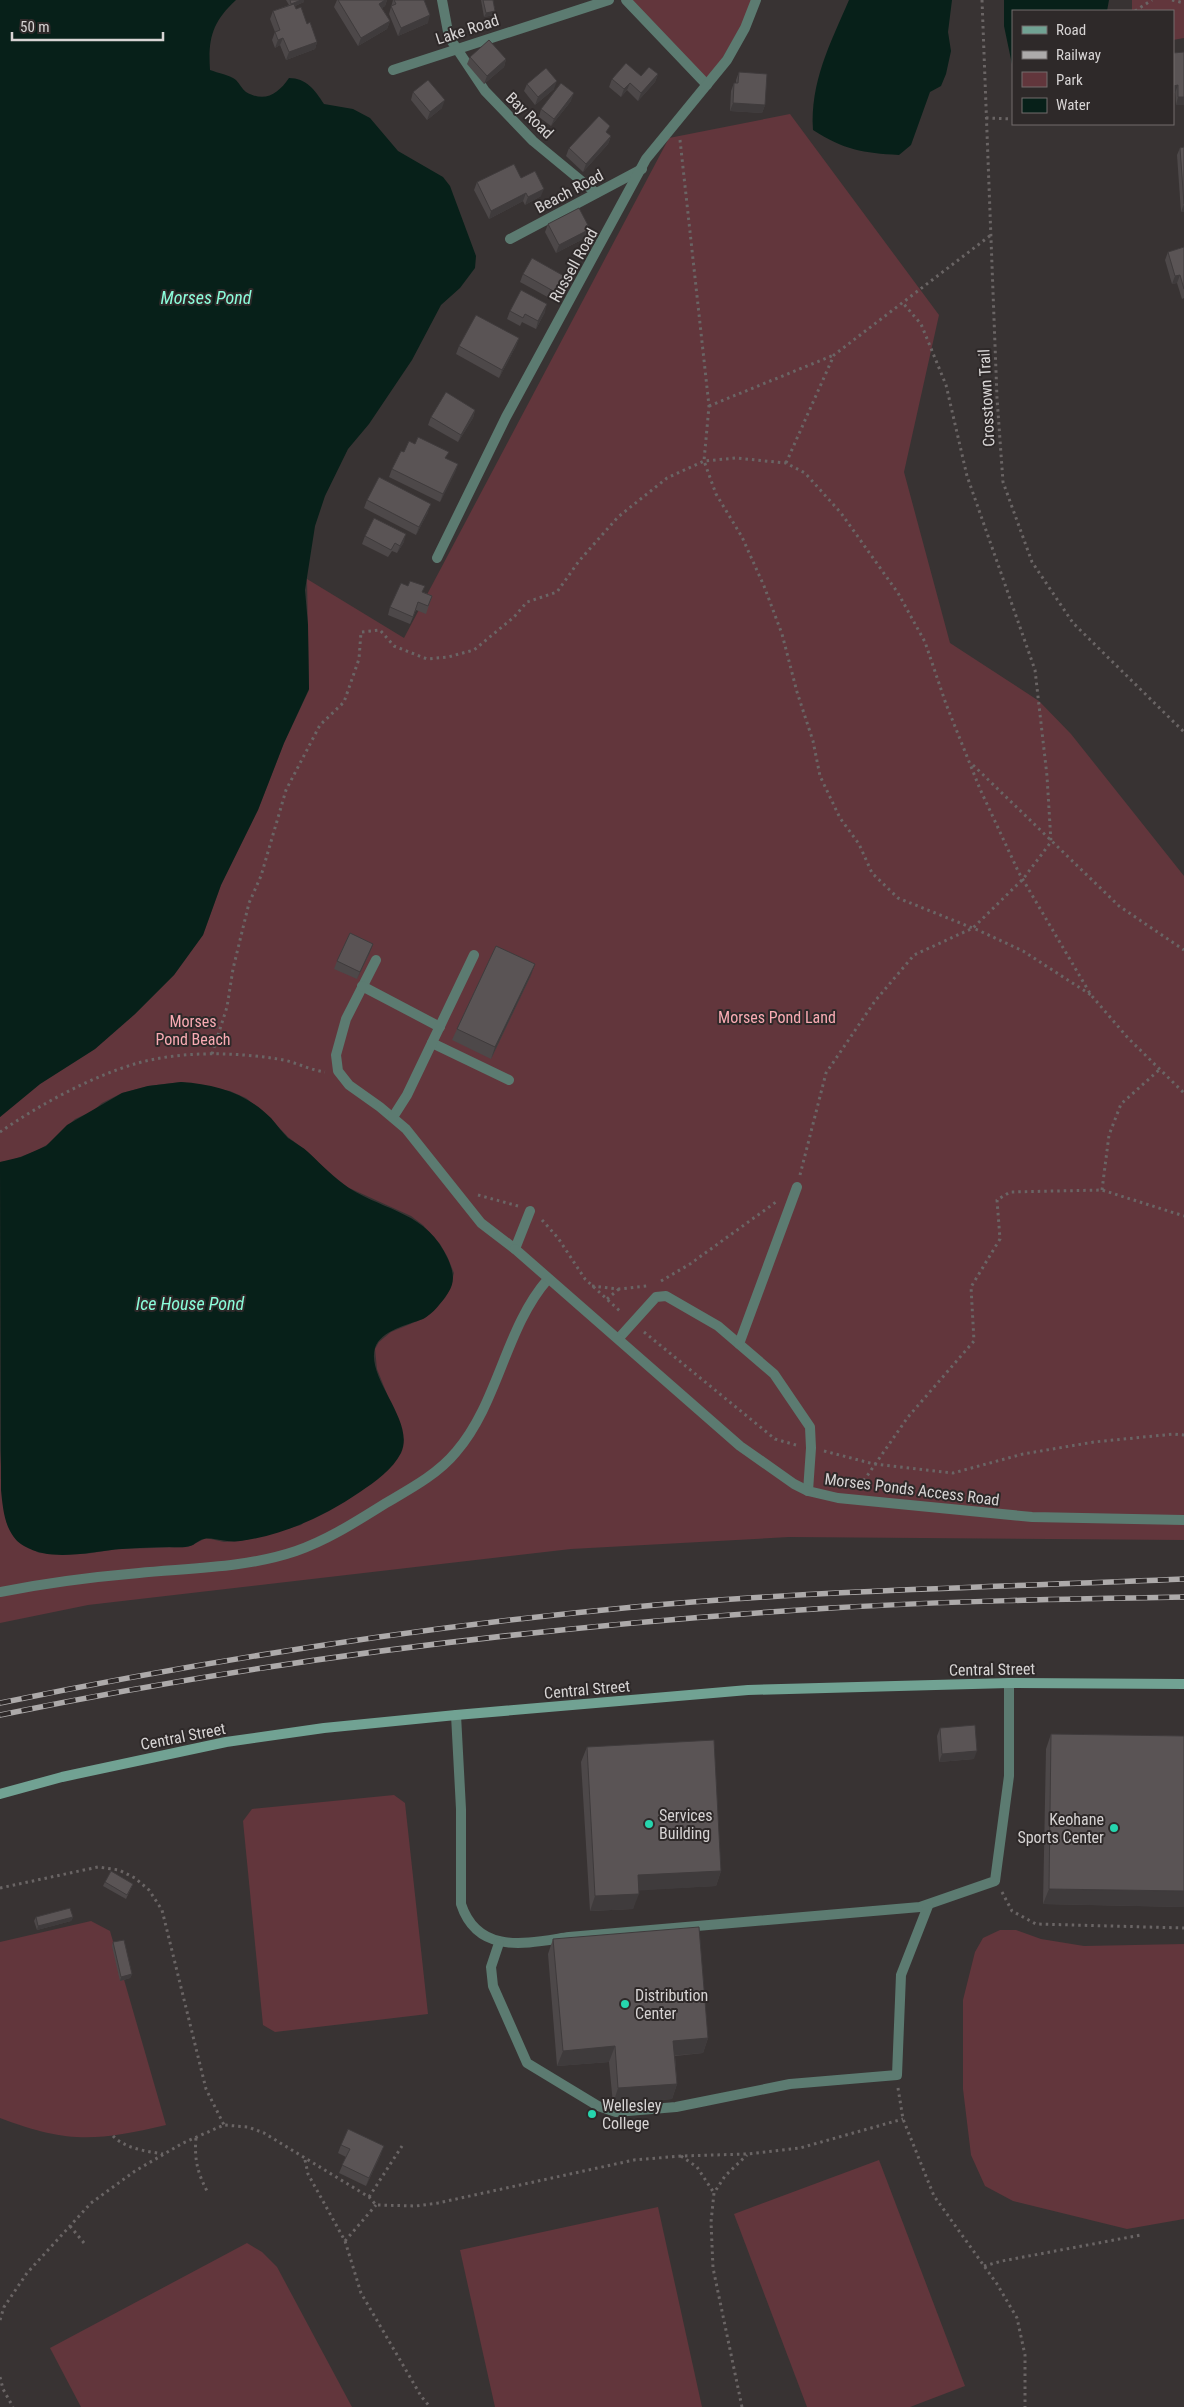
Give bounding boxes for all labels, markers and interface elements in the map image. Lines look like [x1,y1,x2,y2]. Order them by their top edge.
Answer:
scale bar [12,10,164,42]
street label: Lake Road [433,10,501,49]
legend [1012,10,1174,125]
text: 50 m [20,18,50,36]
text: Road [1056,21,1086,39]
text: Railway [1056,46,1101,64]
text: Park [1056,71,1083,89]
street label: Bay Road [502,88,557,143]
text: Water [1056,96,1091,114]
street label: Beach Road [532,165,607,217]
street label: Russell Road [545,225,601,305]
water label: Morses Pond [161,287,252,308]
street label: Crosstown Trail [974,349,999,447]
park label: Morses Pond Land [718,1008,836,1027]
park label: Morses Pond Beach [155,1012,231,1049]
water label: Ice House Pond [136,1293,245,1314]
street label: Morses Ponds Access Road [823,1469,1000,1510]
street label: Central Street [949,1659,1035,1680]
street label: Central Street [543,1676,631,1703]
street label: Central Street [139,1719,227,1754]
place label: Services Building [659,1806,713,1843]
place label: Keohane Sports Center [1017,1810,1104,1847]
marker: Services Building [643,1818,655,1830]
marker: Keohane Sports Center [1108,1822,1120,1834]
place label: Distribution Center [635,1986,708,2023]
marker: Distribution Center [619,1998,631,2010]
place label: Wellesley College [602,2096,662,2133]
marker: Wellesley College [586,2108,598,2120]

